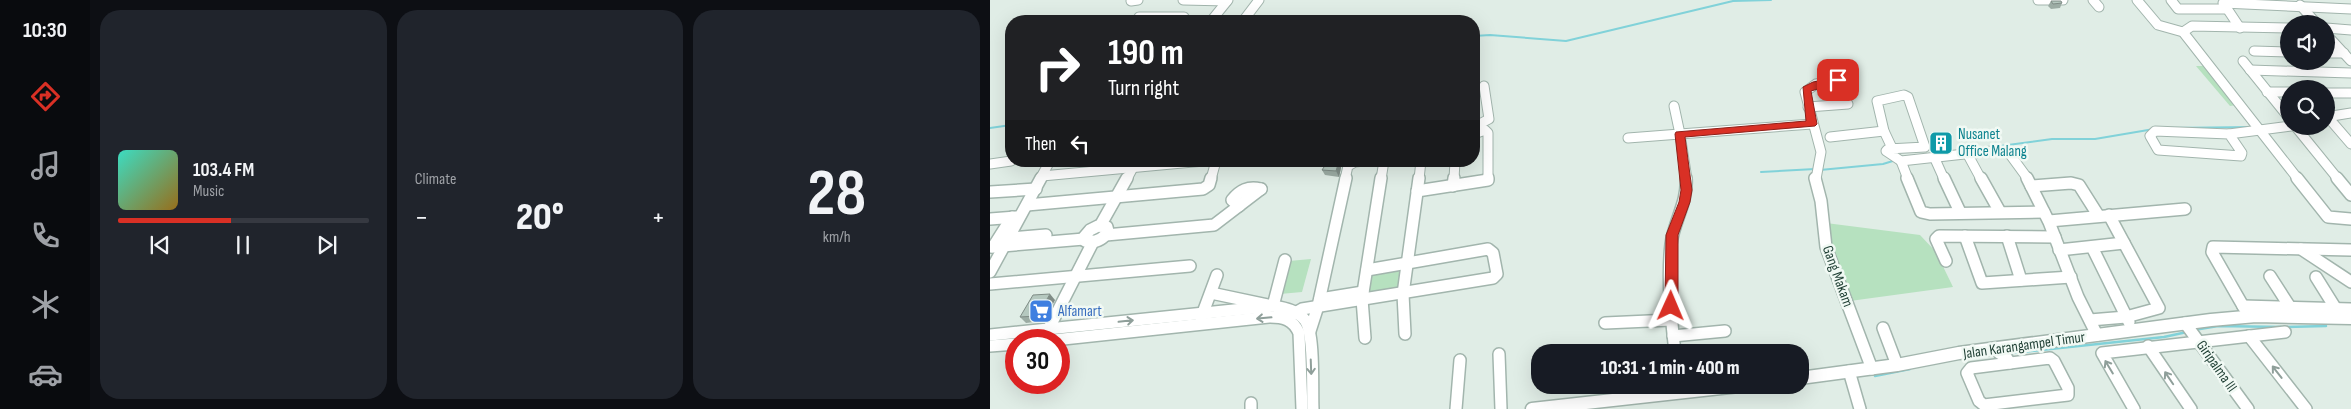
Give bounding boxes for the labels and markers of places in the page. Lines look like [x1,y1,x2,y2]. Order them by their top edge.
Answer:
pin [1817,59,1859,101]
place label: Nusanet Office Malang [1958,125,2027,161]
building icon: Nusanet Office Malang [1928,130,1954,156]
supermarket icon: Alfamart [1028,298,1054,324]
place label: Alfamart [1057,302,1102,321]

